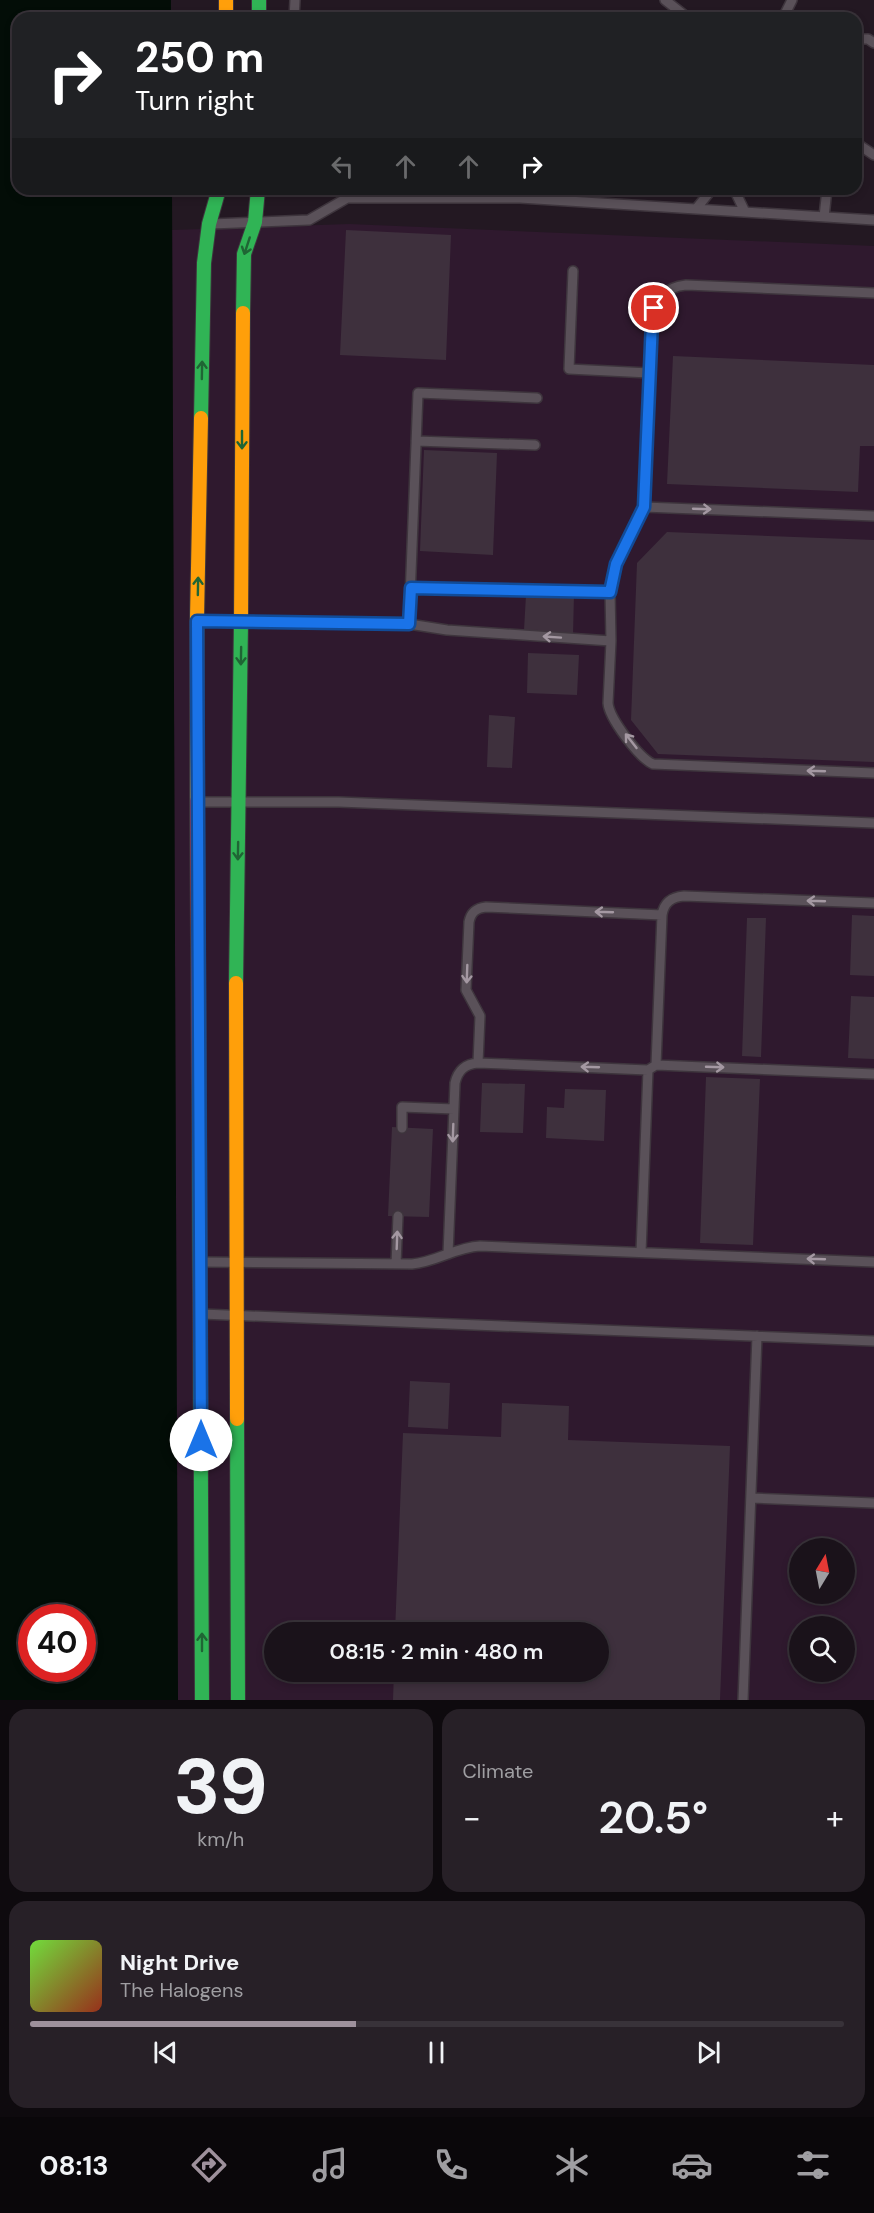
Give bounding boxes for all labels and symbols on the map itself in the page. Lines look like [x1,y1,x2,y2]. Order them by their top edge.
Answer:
one-way arrow [241,236,252,255]
pin [628,282,679,333]
one-way arrow [196,360,208,380]
one-way arrow [236,430,248,450]
one-way arrow [692,504,712,515]
one-way arrow [192,576,204,596]
one-way arrow [543,632,563,643]
one-way arrow [235,646,247,666]
one-way arrow [624,734,637,750]
one-way arrow [806,765,826,777]
one-way arrow [233,841,244,861]
one-way arrow [806,896,826,907]
one-way arrow [594,907,614,918]
one-way arrow [461,963,473,983]
one-way arrow [580,1062,600,1073]
one-way arrow [704,1062,724,1073]
one-way arrow [448,1122,459,1142]
one-way arrow [391,1231,403,1251]
one-way arrow [806,1254,826,1265]
position arrow [169,1408,233,1472]
north arrow [789,1538,855,1604]
speed limit sign: 40 [18,1604,96,1682]
one-way arrow [196,1632,208,1652]

